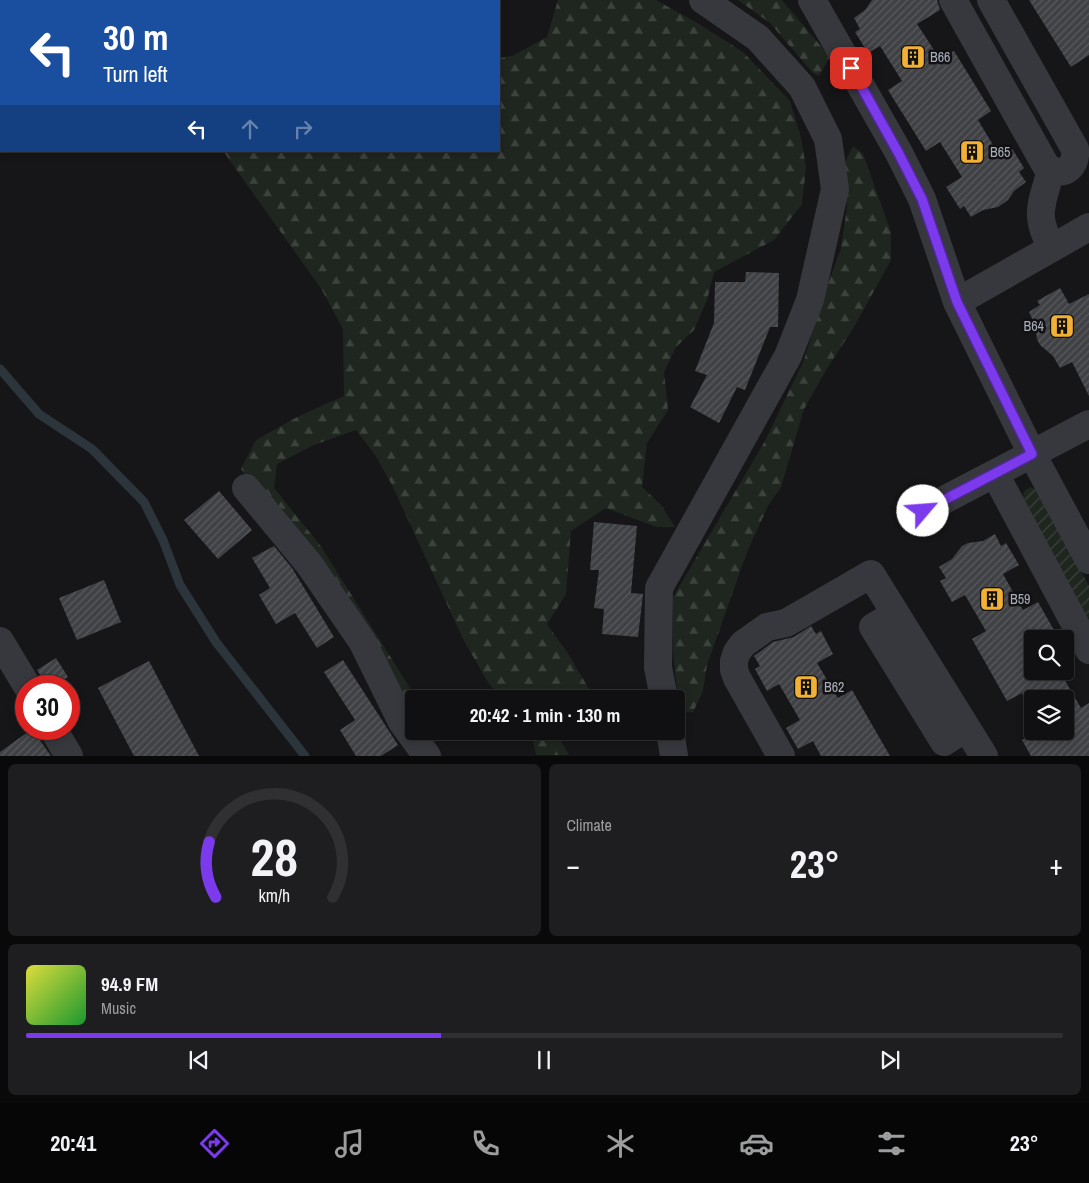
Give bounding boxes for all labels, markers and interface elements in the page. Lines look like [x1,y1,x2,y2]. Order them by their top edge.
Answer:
text: 30 m [103,14,168,61]
icon: left [20,20,85,85]
building icon: B66 [900,44,926,70]
pin [830,47,872,89]
place label: B66 [930,48,950,66]
icon: arrive [837,54,865,82]
text: Turn left [103,59,168,89]
icon: left [183,115,211,143]
icon: ahead [236,115,264,143]
icon: right [289,115,317,143]
building icon: B65 [959,139,985,165]
place label: B65 [990,143,1010,161]
building icon: B64 [1049,313,1075,339]
place label: B64 [1024,317,1045,335]
position arrow [896,484,948,536]
building icon: B59 [979,586,1005,612]
place label: B59 [1010,590,1030,608]
map controls [1024,630,1074,740]
button: search [1024,630,1074,680]
building icon: B62 [793,674,819,700]
speed limit sign: 30 [15,675,80,740]
place label: B62 [824,678,844,696]
button: layers [1024,690,1074,740]
text: 20:42 · 1 min · 130 m [470,702,620,728]
text: Climate [567,814,612,836]
text: 28 [251,822,298,892]
text: 23° [790,839,840,890]
text: − [567,846,580,884]
text: + [1050,846,1063,884]
text: km/h [258,884,290,908]
text: 94.9 FM [101,971,158,997]
text: Music [101,997,136,1019]
icon: previous [185,1046,213,1074]
icon: pause [530,1046,558,1074]
icon: next [876,1046,904,1074]
icon: directions [197,1126,232,1161]
icon: music [332,1126,367,1161]
icon: phone [468,1126,503,1161]
icon: climate [603,1126,638,1161]
icon: car [739,1126,774,1161]
icon: filters [874,1126,909,1161]
text: 20:41 [50,1128,96,1158]
text: 23° [1010,1128,1039,1158]

